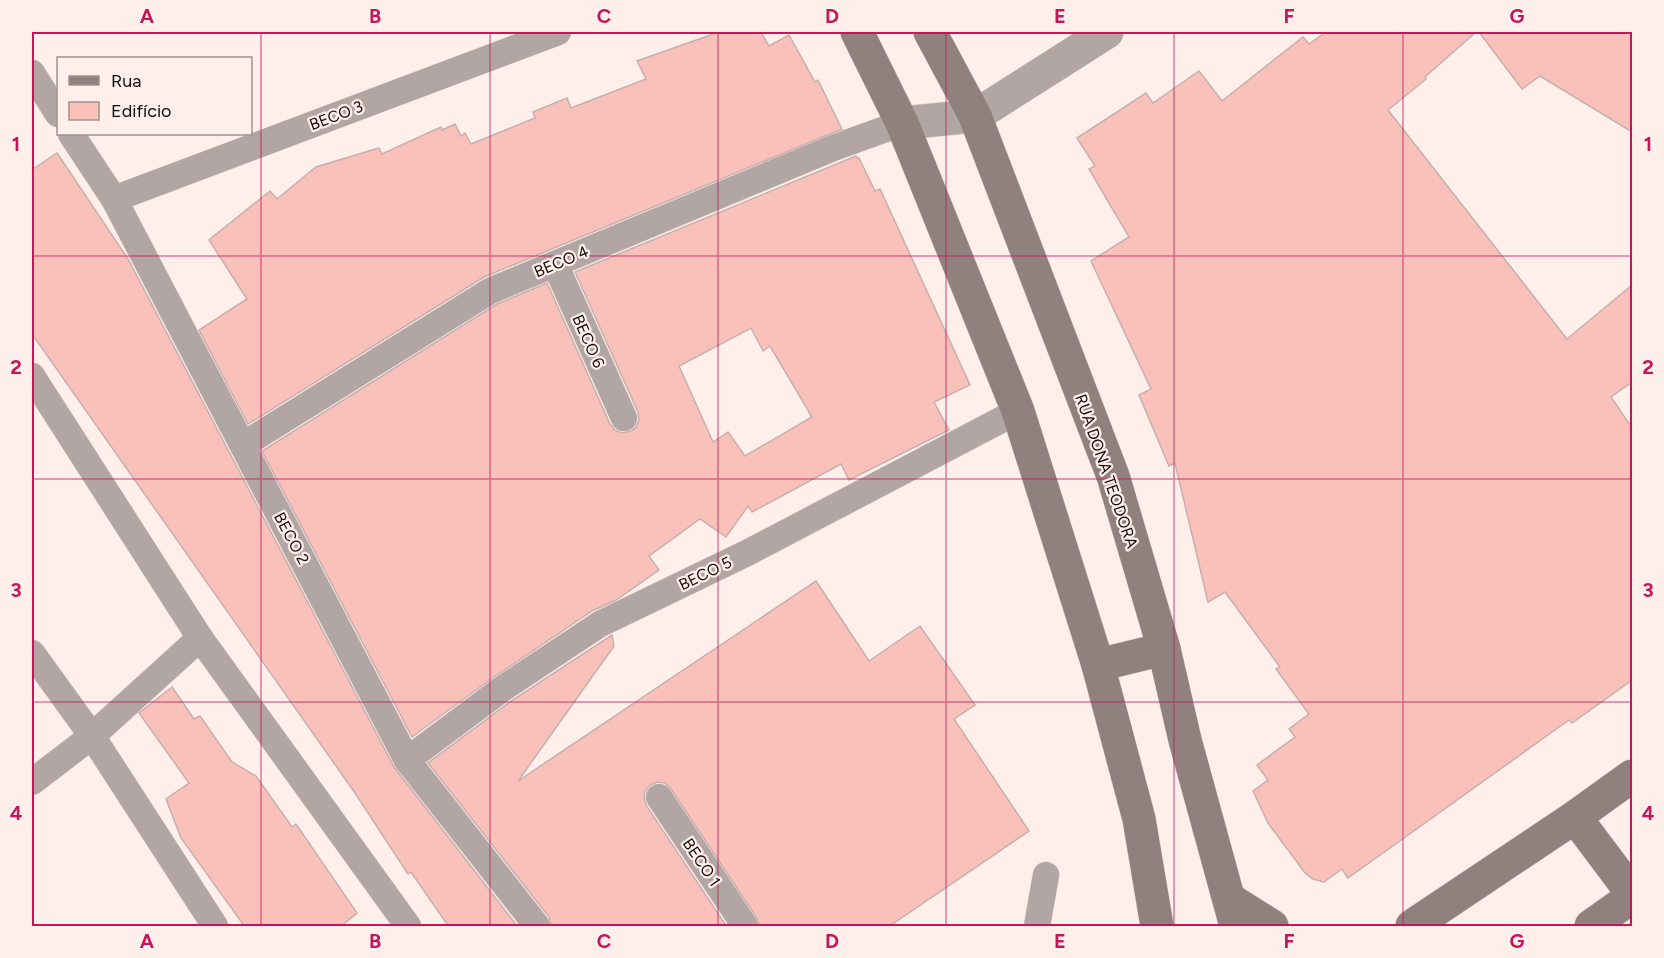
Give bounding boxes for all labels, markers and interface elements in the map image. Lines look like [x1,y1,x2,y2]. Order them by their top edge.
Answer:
text: A [140,4,155,28]
text: B [369,4,381,28]
text: C [597,4,611,28]
text: D [825,4,839,28]
text: E [1054,4,1066,28]
text: F [1283,4,1295,28]
text: G [1510,4,1525,28]
legend [57,57,252,135]
text: Rua [111,70,142,92]
street label: BECO 3 [307,97,366,134]
text: Edifício [111,100,172,122]
text: 1 [12,132,20,156]
text: 1 [1644,132,1652,156]
street label: BECO 4 [531,242,591,281]
street label: BECO 6 [568,312,609,371]
text: 2 [10,355,22,379]
text: 2 [1642,355,1654,379]
street label: RUA DONA TEODORA [1071,392,1142,551]
street label: BECO 2 [270,509,313,567]
street label: BECO 5 [676,553,735,594]
text: 3 [10,578,22,602]
text: 3 [1642,578,1654,602]
text: 4 [10,801,23,825]
text: 4 [1642,801,1655,825]
street label: BECO 1 [679,835,724,890]
text: A [140,929,155,953]
text: B [369,929,381,953]
text: C [597,929,611,953]
text: D [825,929,839,953]
text: E [1054,929,1066,953]
text: F [1283,929,1295,953]
text: G [1510,929,1525,953]

